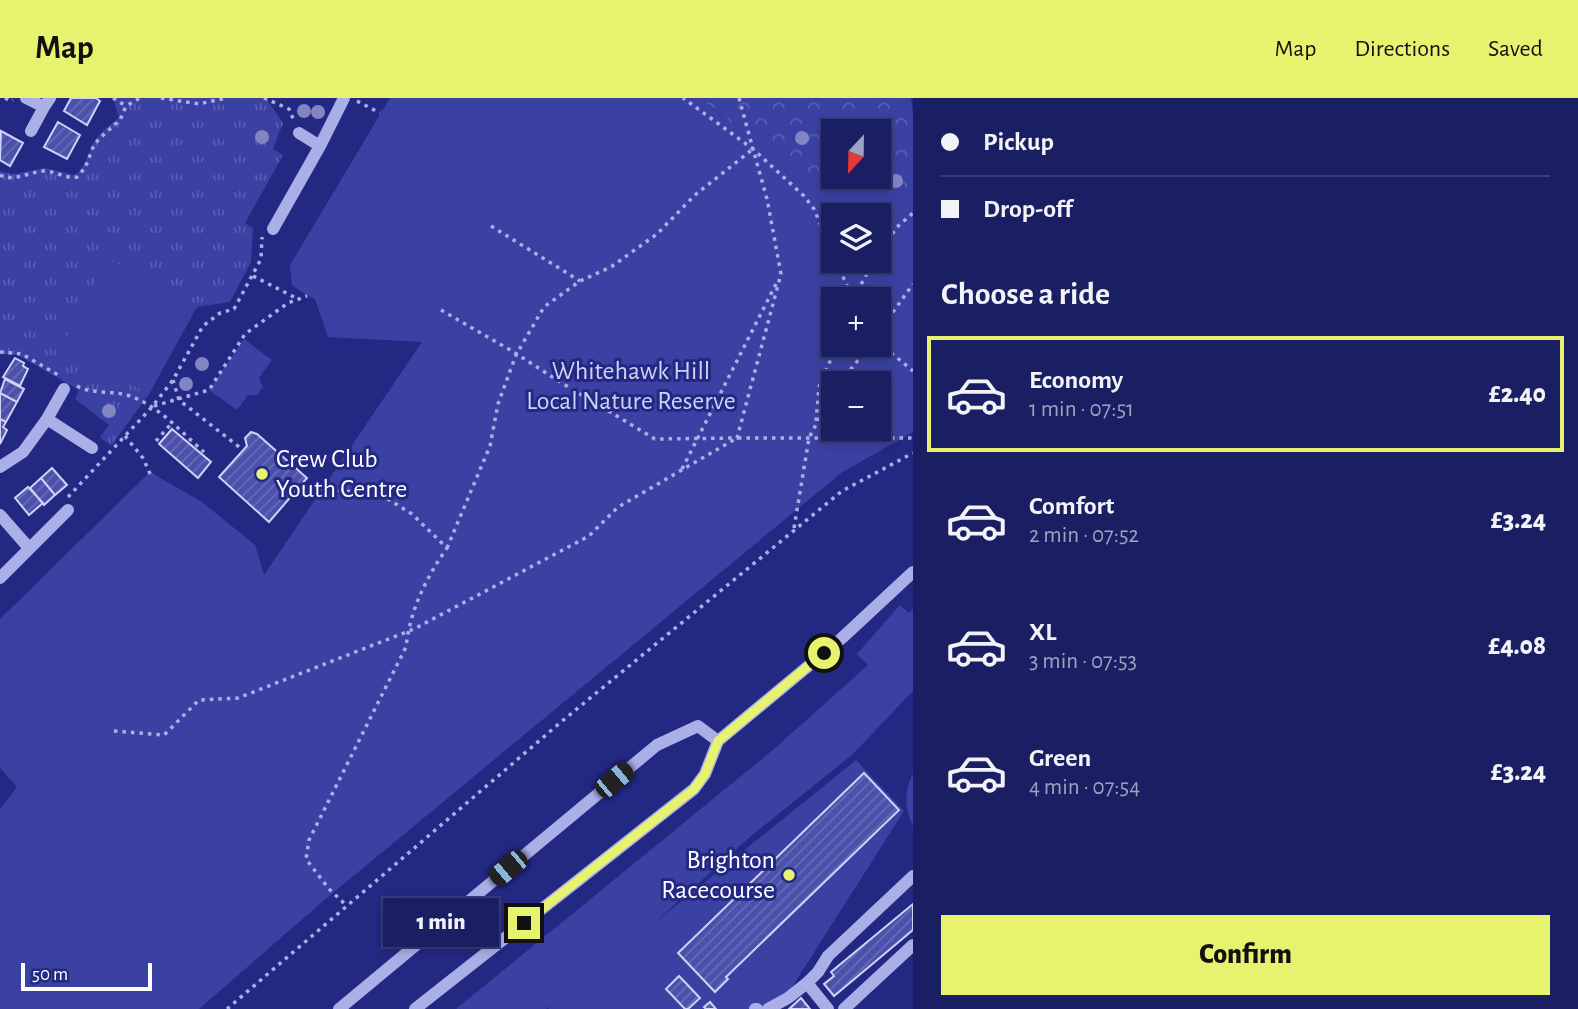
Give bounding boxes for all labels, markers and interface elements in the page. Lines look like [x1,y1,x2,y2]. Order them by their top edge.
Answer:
text: Map [35,32,94,65]
text: Map [1274,37,1316,61]
text: Directions [1354,37,1450,61]
text: Saved [1488,37,1543,61]
north arrow [821,119,891,189]
map controls [821,119,891,441]
text: Pickup [983,129,1054,155]
text: Drop-off [983,196,1072,222]
button: layers [821,203,891,273]
text: Choose a ride [941,278,1110,310]
button: + [821,287,891,357]
park label: Whitehawk Hill Local Nature Reserve [526,358,736,414]
icon: car [945,363,1008,426]
text: Economy [1029,367,1123,393]
button: − [821,371,891,441]
text: £2.40 [1489,381,1546,407]
text: 1 min · 07:51 [1029,398,1134,421]
place label: Crew Club Youth Centre [276,446,407,502]
marker: Crew Club Youth Centre [254,466,270,482]
icon: car [945,489,1008,552]
text: Comfort [1029,493,1114,519]
text: £3.24 [1491,507,1546,533]
text: 2 min · 07:52 [1029,524,1139,547]
icon: car [945,615,1008,678]
text: XL [1029,619,1056,645]
text: £4.08 [1488,633,1546,659]
route start [808,637,840,669]
text: 3 min · 07:53 [1029,650,1137,673]
icon: car [945,741,1008,804]
text: Green [1029,745,1091,771]
car [592,758,637,802]
text: £3.24 [1491,759,1546,785]
text: 4 min · 07:54 [1029,776,1140,799]
car [486,846,531,890]
place label: Brighton Racecourse [661,847,775,903]
marker: Brighton Racecourse [781,867,797,883]
callout: 1 min [384,898,500,948]
route end [508,907,540,939]
text: 1 min [417,911,465,934]
button: Confirm [941,915,1550,995]
scale bar [21,960,152,992]
text: 50 m [32,965,68,984]

